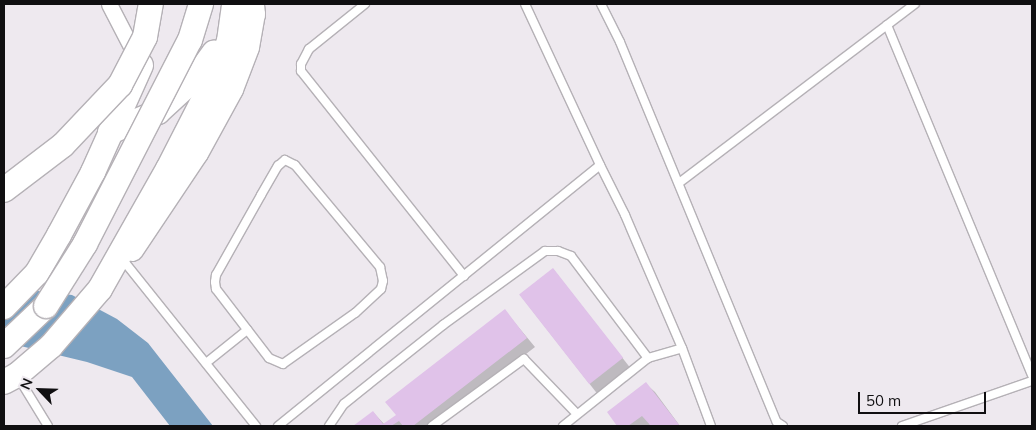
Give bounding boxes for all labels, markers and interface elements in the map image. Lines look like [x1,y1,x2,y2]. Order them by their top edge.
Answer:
north arrow [15,365,65,415]
text: N [16,375,37,392]
scale bar [861,382,988,414]
text: 50 m [866,391,901,410]

